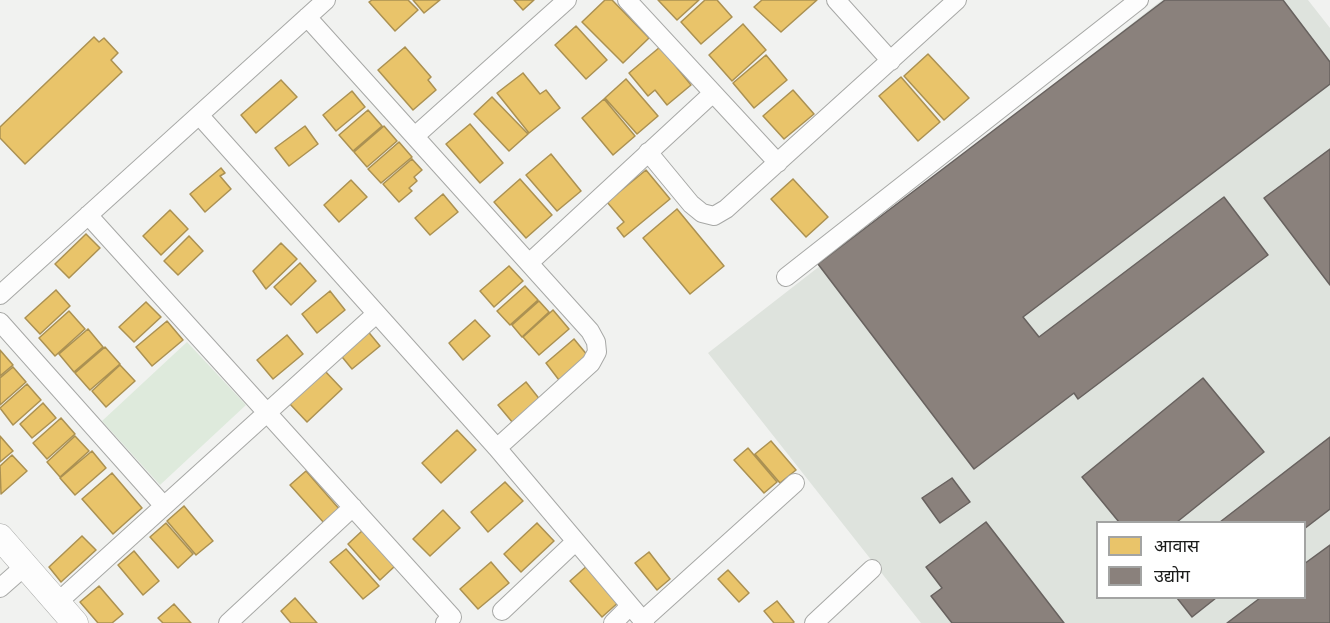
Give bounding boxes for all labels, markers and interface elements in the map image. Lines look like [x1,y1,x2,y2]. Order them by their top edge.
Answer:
legend [1096,521,1306,599]
text: आवास [1154,533,1199,557]
text: उद्योग [1154,563,1190,587]

